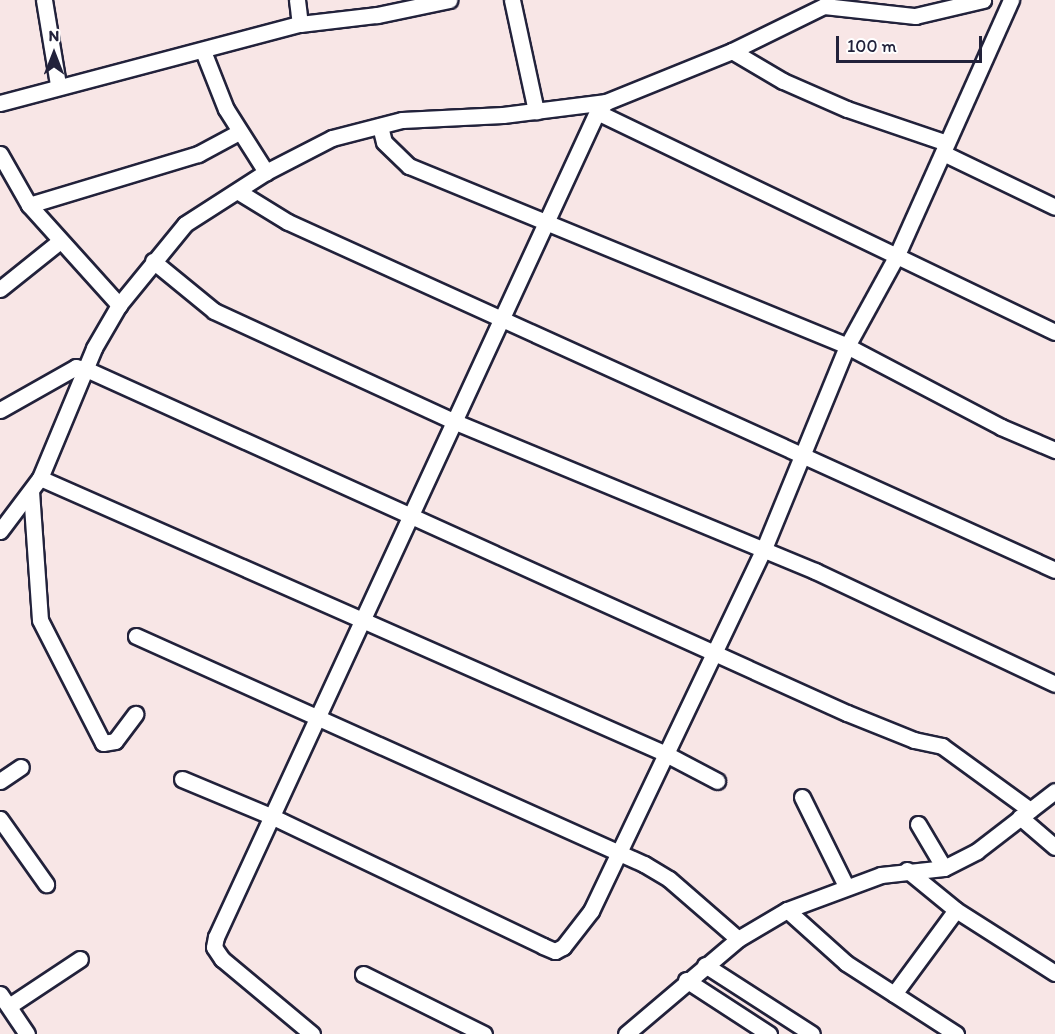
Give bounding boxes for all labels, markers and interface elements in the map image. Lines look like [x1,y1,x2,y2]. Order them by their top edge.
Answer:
north arrow [24,24,84,84]
scale bar [839,24,984,62]
text: N [49,26,59,45]
text: 100 m [847,35,897,57]

